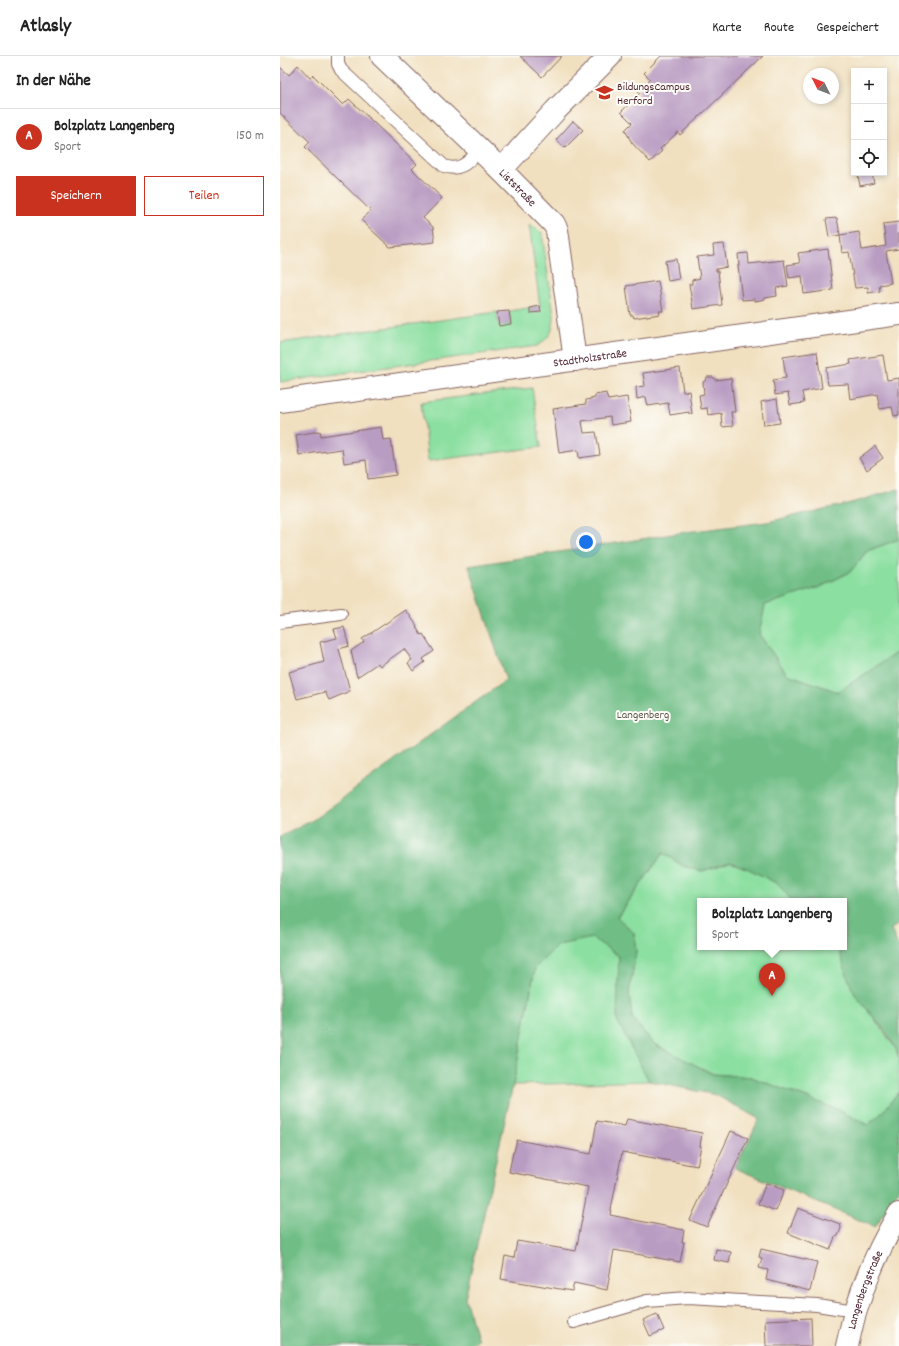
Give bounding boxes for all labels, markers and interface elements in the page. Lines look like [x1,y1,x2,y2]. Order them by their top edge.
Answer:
text: Atlasly [20,14,71,41]
text: Karte [712,18,742,38]
text: Route [764,18,794,38]
text: Gespeichert [816,18,879,38]
north arrow [803,68,839,104]
map controls [851,68,887,176]
button: + [851,68,887,104]
text: In der Nähe [16,70,91,94]
place label: BildungsCampus Herford [617,79,690,110]
school or university icon: BildungsCampus Herford [594,83,614,103]
button: − [851,104,887,140]
text: Bolzplatz Langenberg [54,116,175,138]
text: A [25,127,33,146]
text: 150 m [236,127,264,146]
text: Sport [54,138,81,157]
button: locate [851,140,887,176]
street label: Liststraße [494,166,539,211]
button: Speichern [16,176,136,216]
button: Teilen [144,176,264,216]
street label: Stadtholzstraße [552,345,628,373]
your location [576,532,596,552]
park label: Langenberg [617,707,669,724]
popup [697,898,847,950]
text: Bolzplatz Langenberg [712,904,832,926]
text: Sport [712,926,739,945]
pin: A [759,963,785,996]
street label: Langenbergstraße [844,1248,888,1331]

